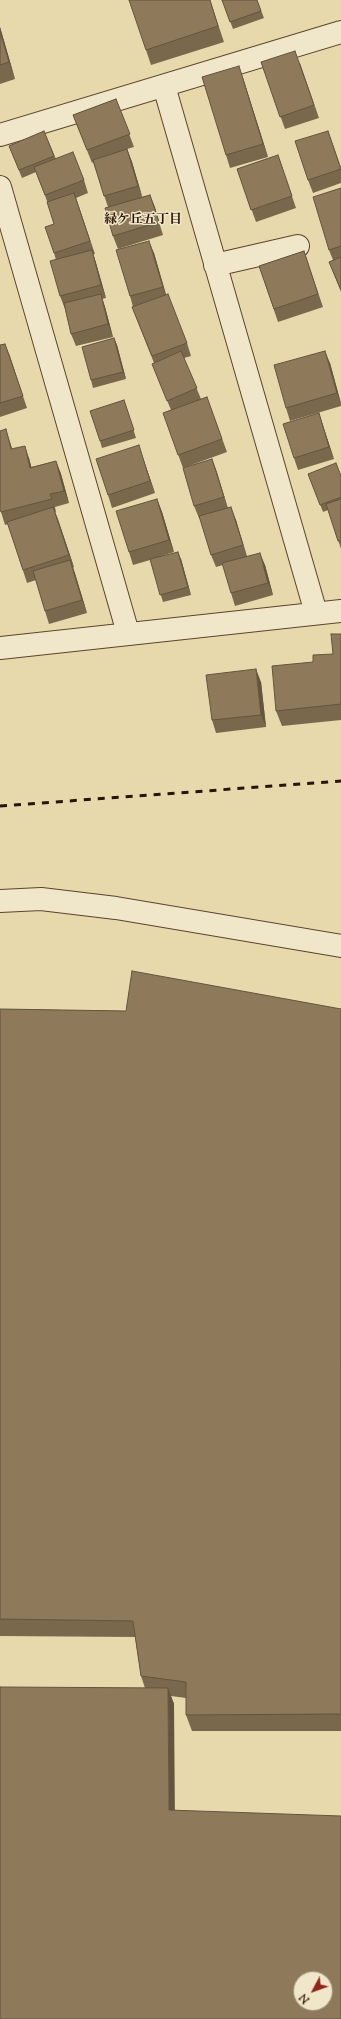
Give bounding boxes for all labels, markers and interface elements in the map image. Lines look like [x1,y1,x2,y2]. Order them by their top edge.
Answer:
district label: 緑ケ丘五丁目 [104,213,182,229]
north arrow [293,1971,333,2011]
text: N [296,1990,314,2007]

